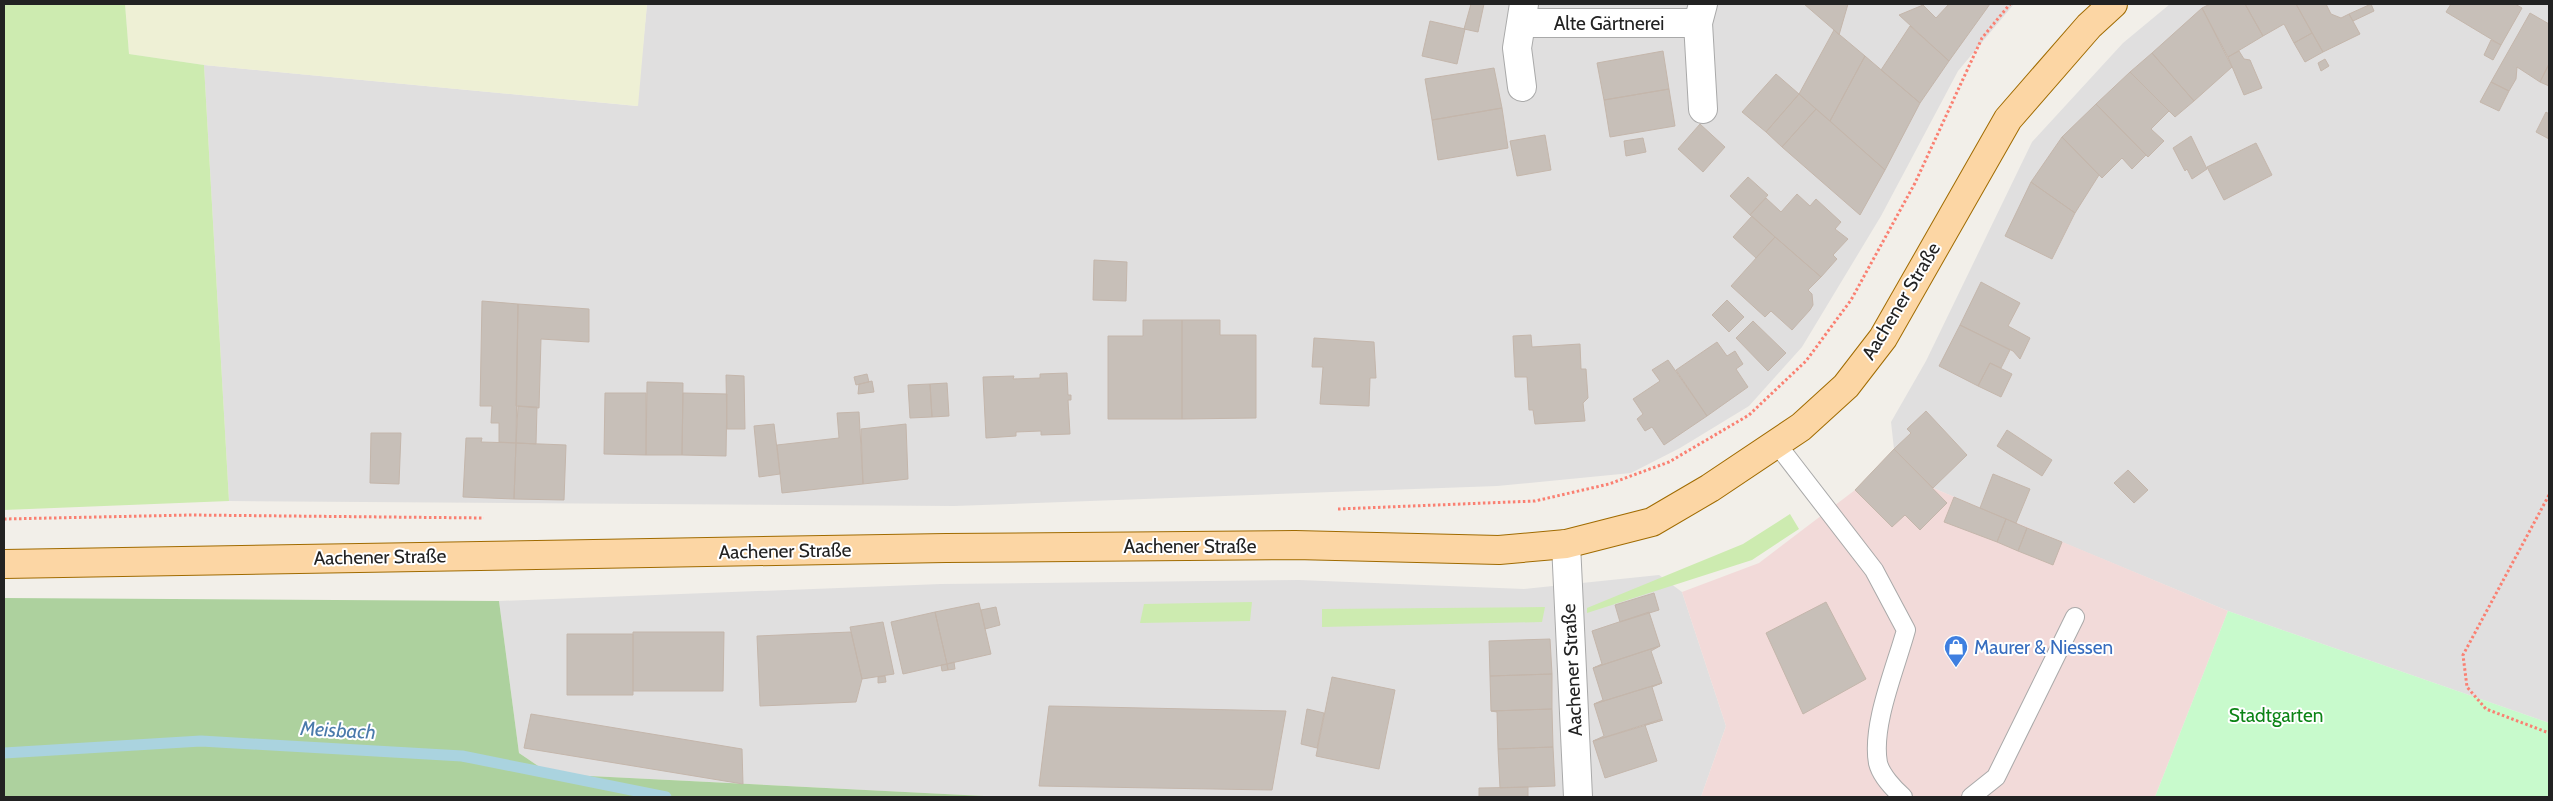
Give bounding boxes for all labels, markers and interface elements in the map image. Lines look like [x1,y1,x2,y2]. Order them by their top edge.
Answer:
street label: Alte Gärtnerei [1554,12,1664,35]
street label: Aachener Straße [1857,238,1945,364]
street label: Aachener Straße [1124,535,1257,558]
street label: Aachener Straße [718,538,852,564]
street label: Aachener Straße [313,544,447,570]
street label: Aachener Straße [1557,603,1587,737]
shop icon: Maurer & Niessen [1943,634,1969,668]
place label: Maurer & Niessen [1974,636,2113,659]
park label: Stadtgarten [2229,704,2323,727]
water label: Meisbach [299,716,376,744]

